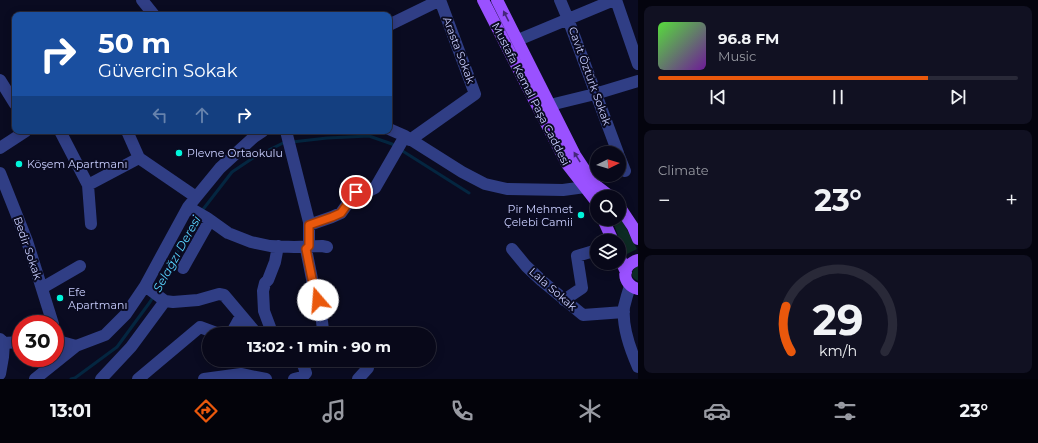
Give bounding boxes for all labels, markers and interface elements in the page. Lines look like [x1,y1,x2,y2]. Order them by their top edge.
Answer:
one-way arrow [502,11,509,22]
street label: Arasta Sokak [440,15,478,86]
street label: Mustafa Kemal Paşa Caddesi [489,20,573,168]
street label: Cavit Öztürk Sokak [566,25,614,128]
text: 50 m [98,26,171,60]
icon: right [32,28,84,80]
text: 96.8 FM [718,29,779,48]
text: Music [718,48,756,64]
text: Güvercin Sokak [98,60,237,82]
icon: previous [707,86,729,108]
icon: pause [827,86,849,108]
icon: next [947,86,969,108]
icon: left [149,104,171,126]
icon: ahead [191,104,213,126]
icon: right [233,104,255,126]
place label: Plevne Ortaokulu [187,146,283,160]
north arrow [590,146,626,182]
map controls [590,146,626,270]
marker: Plevne Ortaokulu [174,148,184,158]
one-way arrow [573,152,581,162]
place label: Köşem Apartmanı [27,157,127,171]
marker: Köşem Apartmanı [14,159,24,169]
text: Climate [658,162,709,178]
pin [339,175,373,209]
icon: arrive [345,181,367,203]
text: 23° [814,182,862,219]
text: − [658,187,671,214]
text: + [1005,187,1018,214]
button: search [590,190,626,226]
place label: Pir Mehmet Çelebi Camii [504,202,574,229]
marker: Pir Mehmet Çelebi Camii [576,210,586,220]
water label: Selağzı Deresi [149,212,204,295]
street label: Bedir Sokak [11,215,45,282]
button: layers [590,234,626,270]
street label: Lala Sokak [526,265,580,314]
position arrow [297,279,339,321]
place label: Efe Apartmanı [68,285,127,312]
marker: Efe Apartmanı [55,293,65,303]
text: 29 [812,295,864,345]
speed limit sign: 30 [12,315,64,367]
text: 13:02 · 1 min · 90 m [247,337,391,356]
text: km/h [819,341,857,359]
icon: directions [192,397,220,425]
icon: music [320,397,348,425]
icon: phone [448,397,476,425]
icon: climate [576,397,604,425]
icon: car [703,397,731,425]
icon: filters [831,397,859,425]
text: 13:01 [50,400,92,422]
text: 23° [959,400,988,422]

